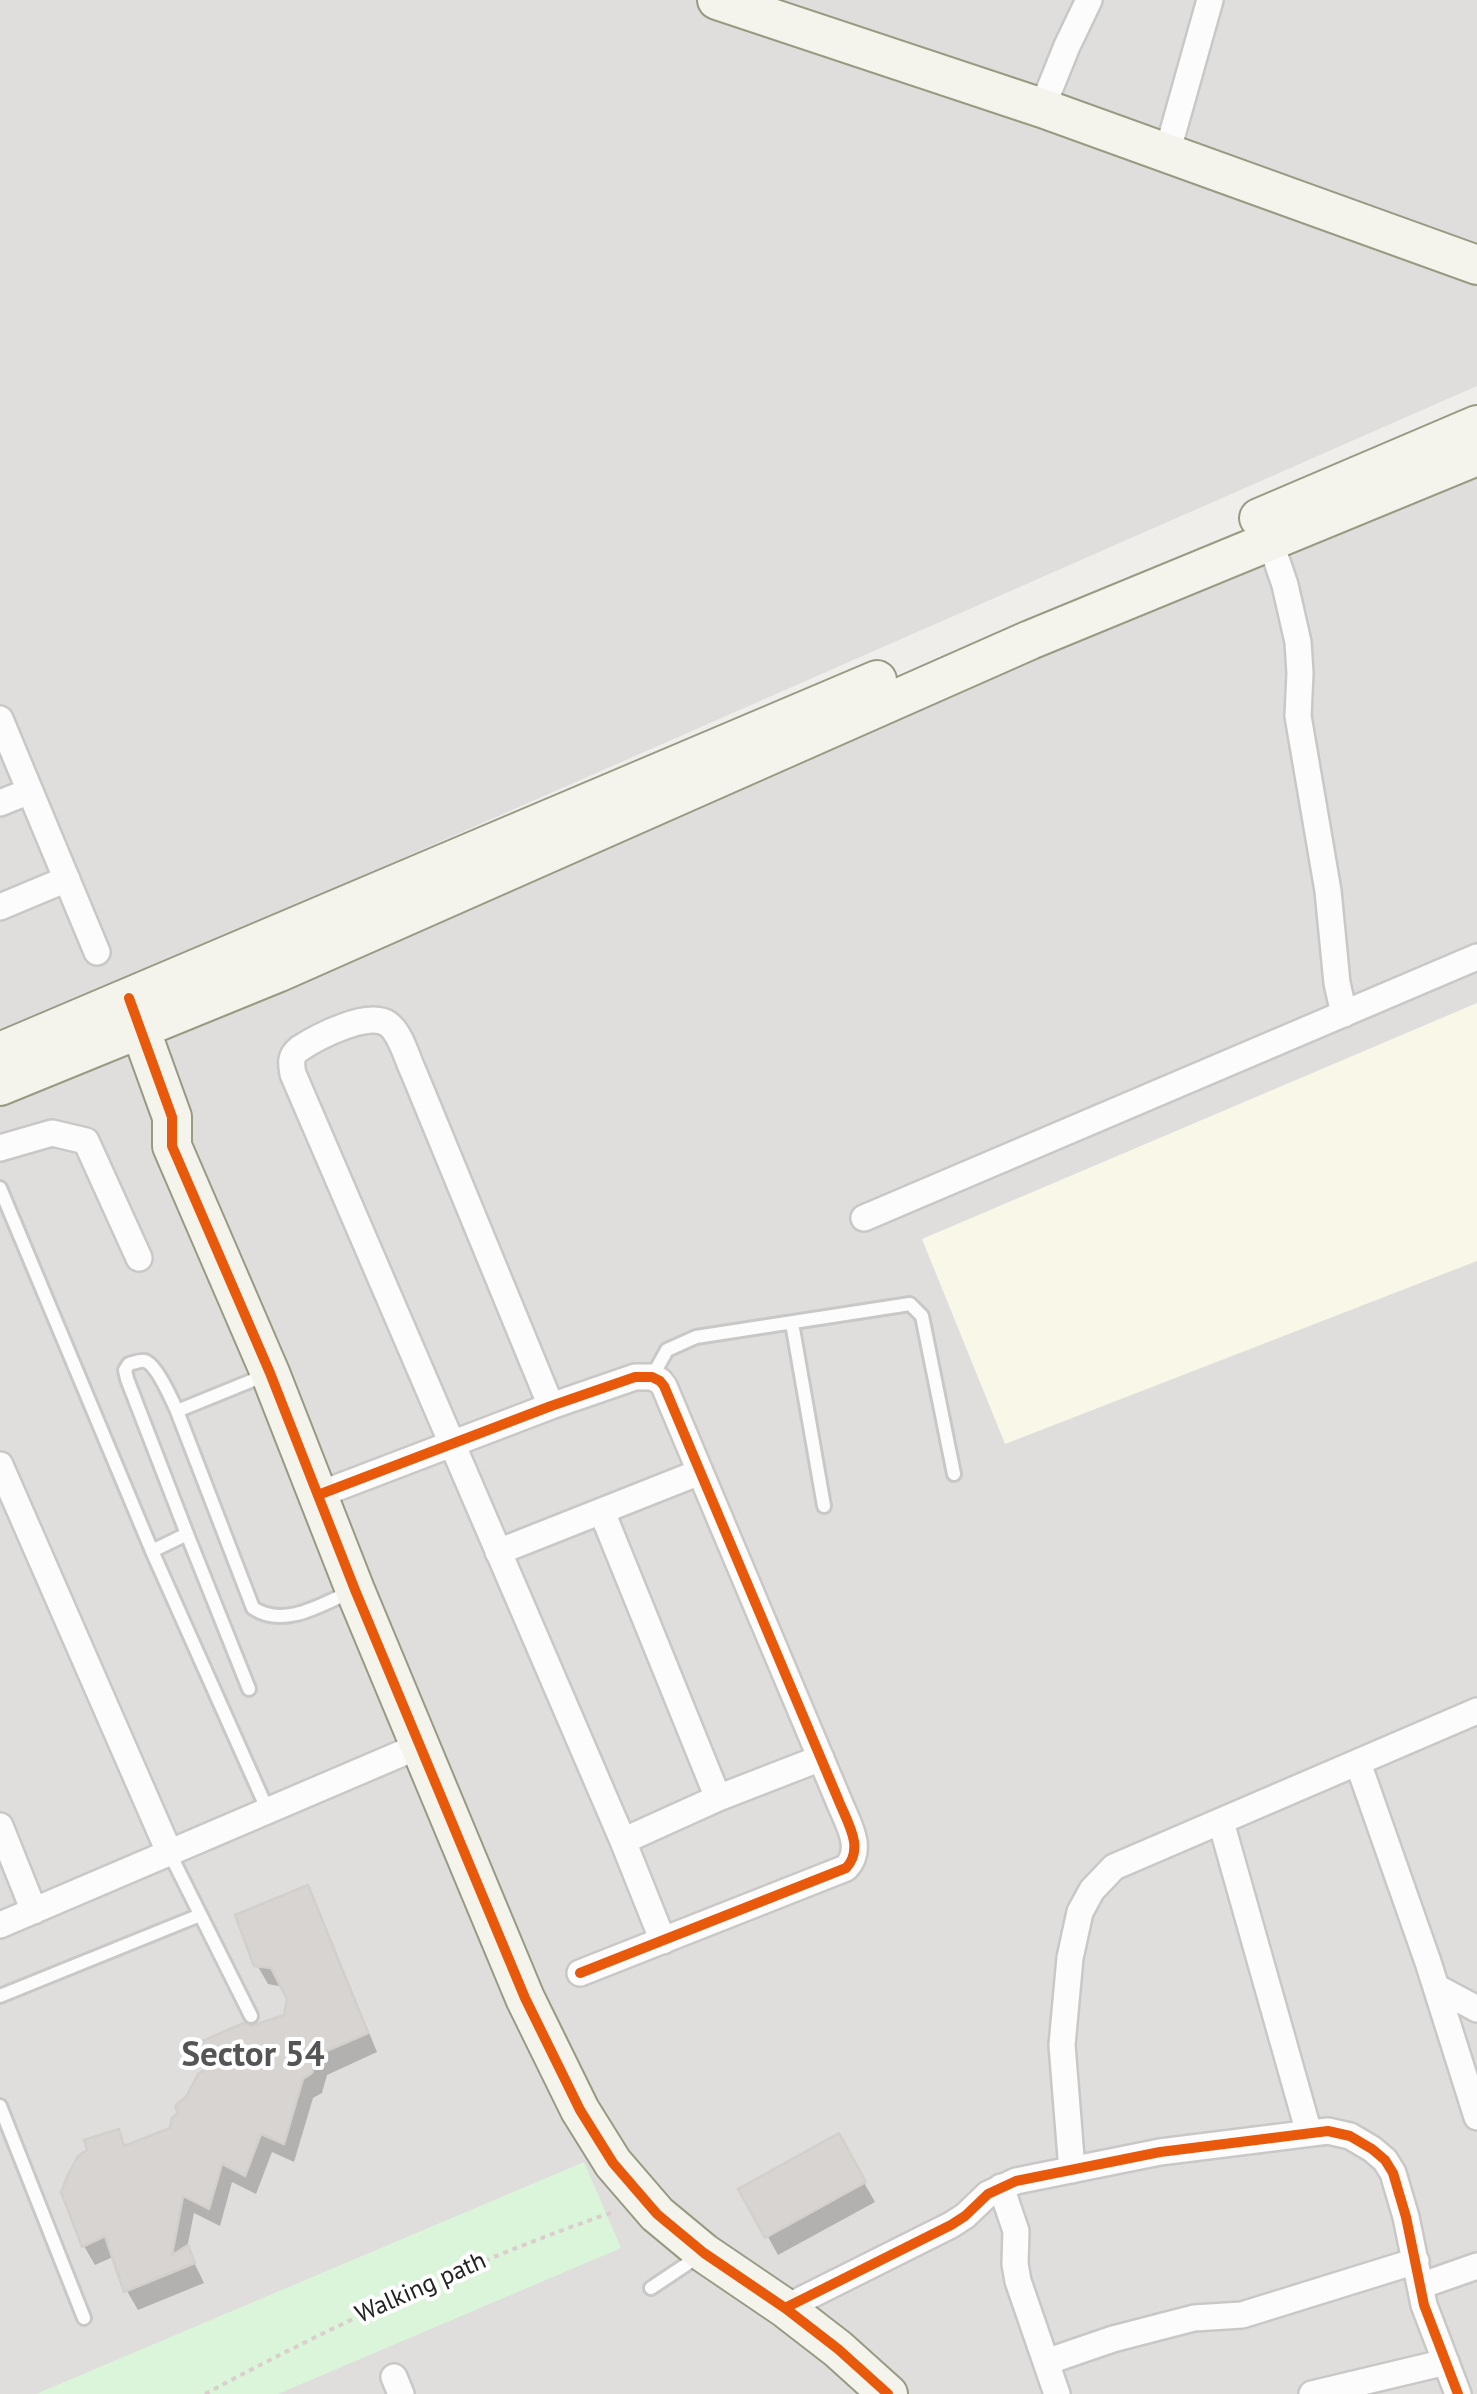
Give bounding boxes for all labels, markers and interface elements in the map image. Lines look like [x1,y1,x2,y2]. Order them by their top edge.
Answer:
district label: Sector 54 [182,2035,324,2077]
street label: Walking path [351,2246,491,2330]

